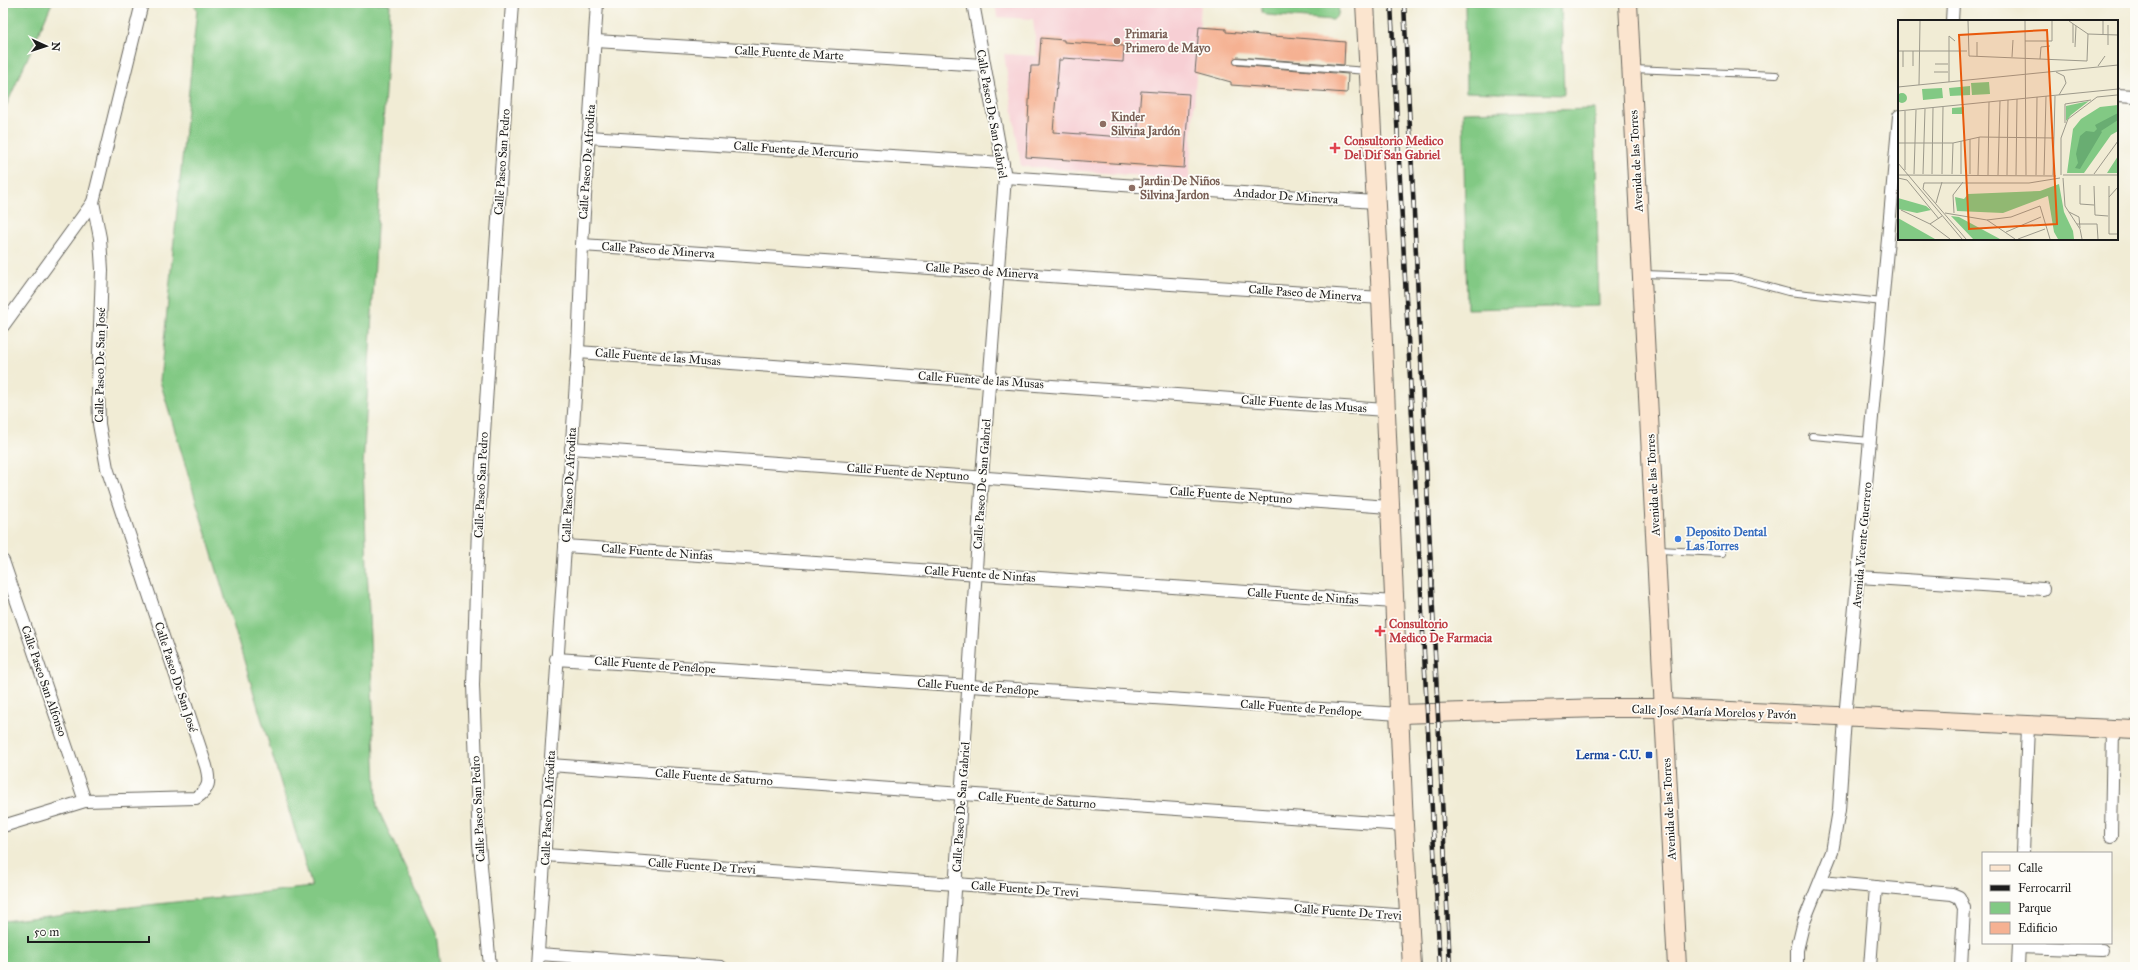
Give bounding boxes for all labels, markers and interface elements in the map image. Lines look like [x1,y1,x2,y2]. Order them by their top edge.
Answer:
inset map [1898,20,2118,240]
north arrow [26,26,66,66]
place label: Primaria Primero de Mayo [1125,27,1210,56]
marker: Primaria Primero de Mayo [1112,36,1122,46]
text: N [49,41,62,52]
street label: Calle Fuente de Marte [734,43,844,63]
street label: Calle Paseo De San Gabriel [974,48,1010,180]
street label: Calle Paseo De Afrodita [576,103,598,220]
street label: Calle Paseo San Pedro [491,108,513,216]
place label: Kinder Silvina Jardón [1111,110,1181,139]
street label: Avenida de las Torres [1626,110,1646,213]
marker: Kinder Silvina Jardón [1098,119,1108,129]
place label: Consultorio Medico Del Dif San Gabriel [1344,134,1443,162]
street label: Calle Fuente de Mercurio [733,139,859,161]
marker: Consultorio Medico Del Dif San Gabriel [1329,142,1341,154]
place label: Jardin De Niños Silvina Jardon [1138,174,1221,203]
marker: Jardin De Niños Silvina Jardon [1127,183,1137,193]
street label: Andador De Minerva [1232,185,1340,207]
street label: Calle Paseo de Minerva [601,239,716,261]
street label: Calle Paseo de Minerva [925,260,1040,282]
street label: Calle Paseo de Minerva [1248,282,1363,304]
street label: Calle Paseo De San José [92,307,109,423]
street label: Calle Fuente de las Musas [595,346,721,368]
street label: Calle Fuente de las Musas [918,369,1044,391]
street label: Calle Fuente de las Musas [1241,393,1367,415]
street label: Calle Paseo De San Gabriel [970,418,994,550]
street label: Calle Paseo De Afrodita [559,426,579,543]
street label: Calle Paseo San Pedro [471,432,491,538]
street label: Avenida de las Torres [1643,434,1663,537]
street label: Calle Fuente de Neptuno [846,461,970,483]
street label: Avenida Vicente Guerrero [1849,482,1874,609]
street label: Calle Fuente de Neptuno [1169,484,1293,506]
place label: Deposito Dental Las Torres [1686,525,1767,553]
marker: Deposito Dental Las Torres [1673,534,1683,544]
street label: Calle Fuente de Ninfas [601,541,713,563]
street label: Calle Fuente de Ninfas [924,563,1036,585]
street label: Calle Fuente de Ninfas [1247,585,1359,607]
place label: Consultorio Medico De Farmacia [1389,617,1493,645]
street label: Calle Paseo De San José [151,620,200,734]
street label: Calle Paseo San Alfonso [18,624,70,738]
marker: Consultorio Medico De Farmacia [1374,625,1386,637]
street label: Calle Fuente de Penélope [594,654,716,676]
street label: Calle Fuente de Penélope [917,676,1039,698]
street label: Calle Fuente de Penélope [1240,697,1362,719]
street label: Calle José María Morelos y Pavón [1631,702,1797,723]
street label: Calle Paseo De San Gabriel [949,741,973,873]
place label: Lerma - C.U. [1576,748,1641,762]
street label: Calle Paseo De Afrodita [538,749,558,866]
marker: Lerma - C.U. [1644,750,1654,760]
street label: Calle Paseo San Pedro [468,756,488,862]
street label: Avenida de las Torres [1659,758,1679,861]
street label: Calle Fuente de Saturno [655,766,773,788]
street label: Calle Fuente de Saturno [978,789,1096,811]
legend [1982,852,2112,944]
street label: Calle Fuente De Trevi [648,855,757,877]
text: Calle [2018,861,2043,875]
street label: Calle Fuente De Trevi [971,878,1080,900]
text: Ferrocarril [2018,881,2072,895]
street label: Calle Fuente De Trevi [1294,901,1403,923]
text: Parque [2018,901,2051,916]
scale bar [28,918,149,944]
text: Edificio [2018,921,2057,935]
text: 50 m [34,925,59,939]

